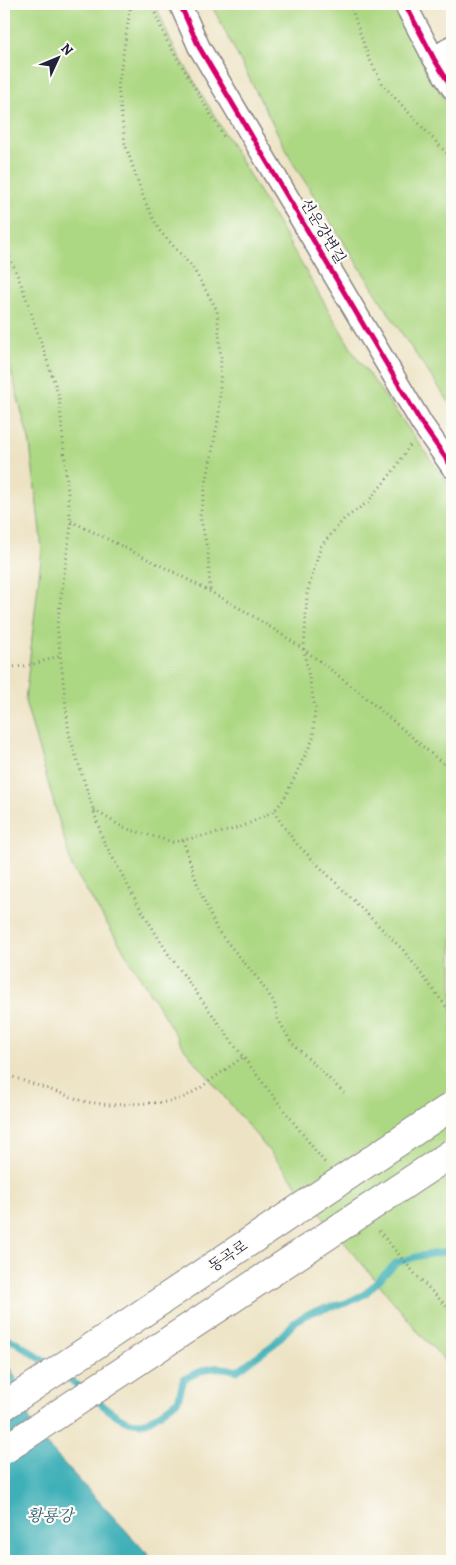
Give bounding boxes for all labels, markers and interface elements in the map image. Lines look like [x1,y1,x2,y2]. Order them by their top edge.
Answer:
north arrow [32,32,82,82]
text: N [57,39,77,60]
street label: 선운강변길 [296,195,350,267]
street label: 동곡로 [204,1235,252,1276]
water label: 황룡강 [27,1505,76,1527]

